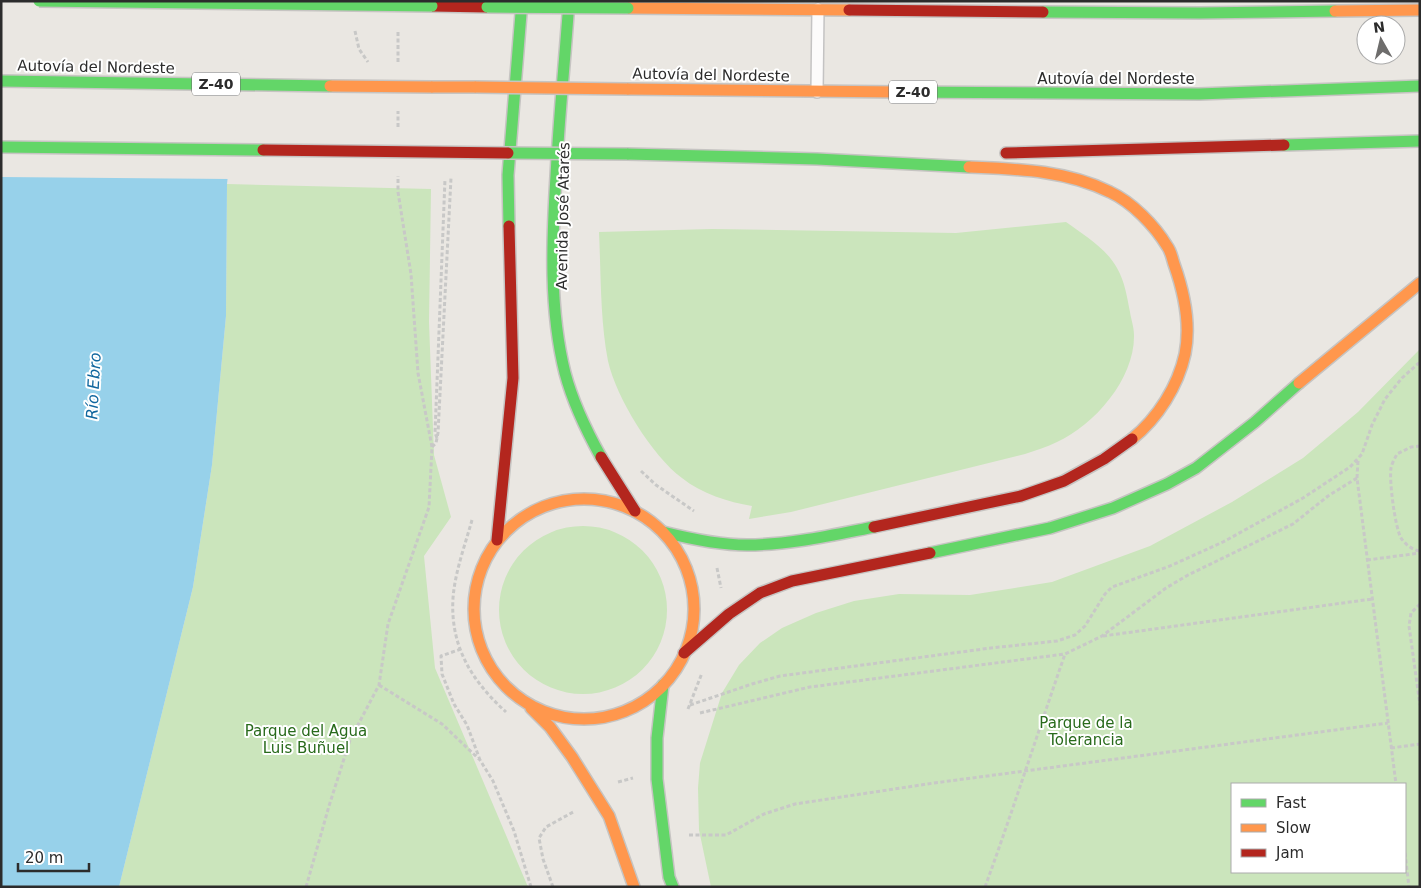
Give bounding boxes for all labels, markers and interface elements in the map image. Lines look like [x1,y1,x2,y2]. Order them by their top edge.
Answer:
north arrow [1356,15,1406,65]
text: N [1372,18,1386,36]
street label: Autovía del Nordeste [17,57,175,77]
street label: Autovía del Nordeste [632,65,790,85]
street label: Autovía del Nordeste [1037,70,1195,88]
road number: Z-40 [192,72,240,96]
road number: Z-40 [889,80,937,104]
street label: Avenida José Atarés [553,142,573,290]
water label: Río Ebro [82,352,105,420]
park label: Parque de la Tolerancia [1039,714,1133,749]
park label: Parque del Agua Luis Buñuel [245,722,367,757]
legend [1231,783,1406,873]
text: Fast [1276,794,1306,812]
text: Slow [1276,819,1311,837]
scale bar [18,840,89,872]
text: Jam [1275,844,1304,862]
text: 20 m [25,849,63,867]

